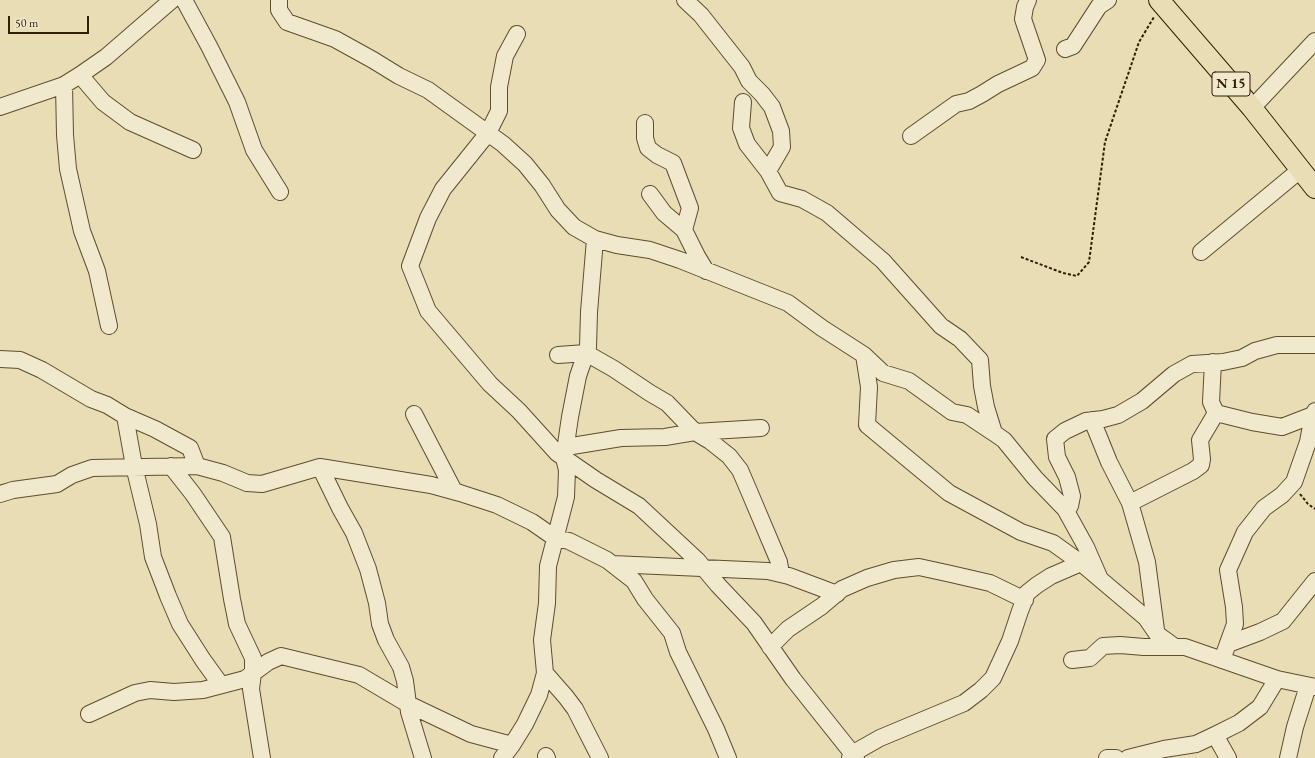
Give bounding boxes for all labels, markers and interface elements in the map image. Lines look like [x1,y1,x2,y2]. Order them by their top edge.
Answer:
scale bar [10,8,91,34]
text: 50 m [15,15,38,31]
road number: N 15 [1212,72,1250,96]

